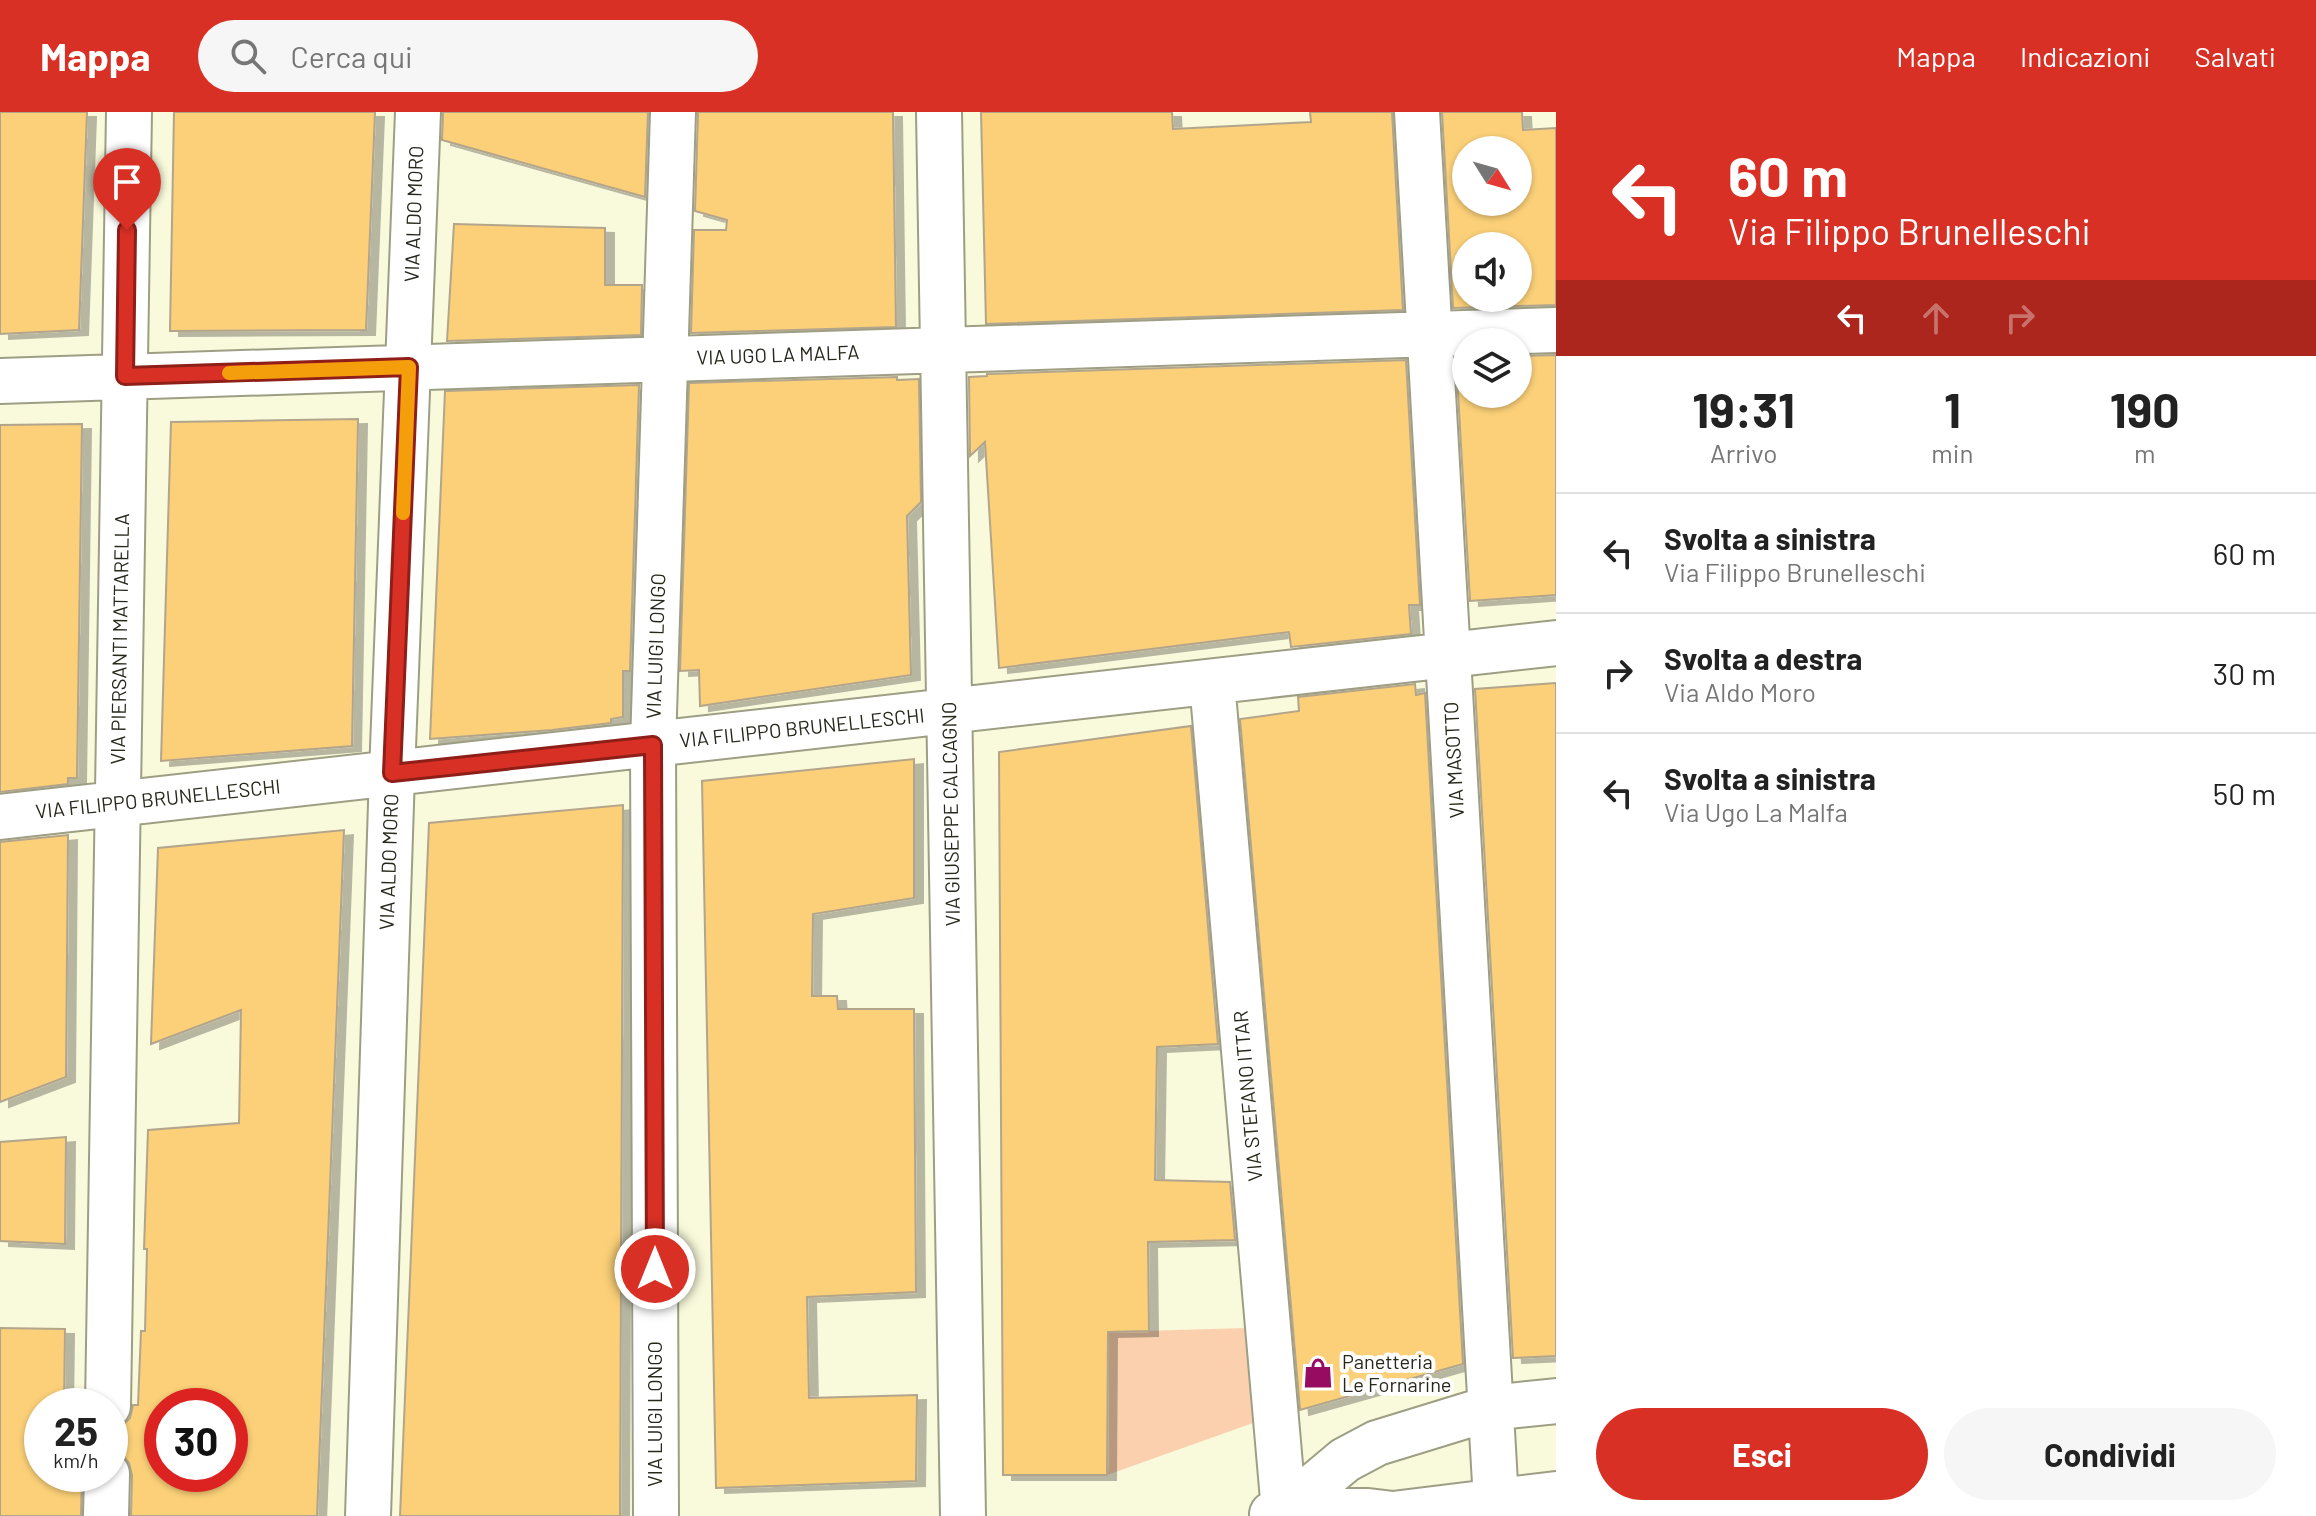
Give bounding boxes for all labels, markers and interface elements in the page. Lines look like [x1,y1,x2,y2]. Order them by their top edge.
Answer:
search box [198,20,758,92]
text: Mappa [40,33,150,79]
icon: search [226,34,270,78]
text: Cerca qui [290,38,413,74]
text: Mappa [1896,39,1976,73]
text: Indicazioni [2020,39,2150,73]
text: Salvati [2194,39,2276,73]
north arrow [1452,136,1532,216]
map controls [1452,136,1532,408]
text: 60 m [1728,141,1848,208]
icon: left [1596,144,1700,248]
street label: VIA ALDO MORO [399,145,427,283]
pin [93,148,161,230]
icon: arrive [105,160,149,204]
text: Via Filippo Brunelleschi [1728,209,2091,252]
button: sound [1452,232,1532,312]
icon: left [1830,296,1874,340]
icon: ahead [1914,296,1958,340]
icon: right [1998,296,2042,340]
button: layers [1452,328,1532,408]
street label: VIA UGO LA MALFA [696,339,860,369]
text: 19:31 [1692,380,1795,438]
text: 1 [1944,380,1961,438]
text: 190 [2110,380,2180,438]
text: Arrivo [1710,437,1777,468]
text: min [1931,437,1974,468]
text: m [2134,437,2156,468]
street label: VIA PIERSANTI MATTARELLA [105,513,133,765]
text: Svolta a sinistra [1664,520,1876,556]
icon: left [1596,531,1640,575]
text: 60 m [2213,535,2276,571]
text: Via Filippo Brunelleschi [1664,556,1926,587]
street label: VIA LUIGI LONGO [640,573,670,719]
text: Svolta a destra [1664,640,1862,676]
icon: right [1596,651,1640,695]
text: 30 m [2213,655,2276,691]
text: Via Aldo Moro [1664,676,1816,707]
street label: VIA GIUSEPPE CALCAGNO [936,701,964,927]
street label: VIA MASOTTO [1438,701,1468,819]
street label: VIA FILIPPO BRUNELLESCHI [678,702,926,752]
text: Svolta a sinistra [1664,760,1876,796]
icon: left [1596,771,1640,815]
street label: VIA FILIPPO BRUNELLESCHI [34,773,282,823]
text: 50 m [2213,775,2276,811]
street label: VIA ALDO MORO [374,793,402,931]
text: Via Ugo La Malfa [1664,796,1848,827]
street label: VIA STEFANO ITTAR [1228,1010,1266,1183]
position arrow [613,1227,697,1311]
street label: VIA LUIGI LONGO [642,1341,666,1487]
place label: Panetteria Le Fornarine [1342,1349,1451,1396]
shop icon: Panetteria Le Fornarine [1301,1356,1335,1390]
speed limit sign: 30 [144,1388,248,1492]
text: 25 [54,1406,98,1454]
button: Esci [1596,1408,1928,1500]
button: Condividi [1944,1408,2276,1500]
text: km/h [53,1448,99,1472]

